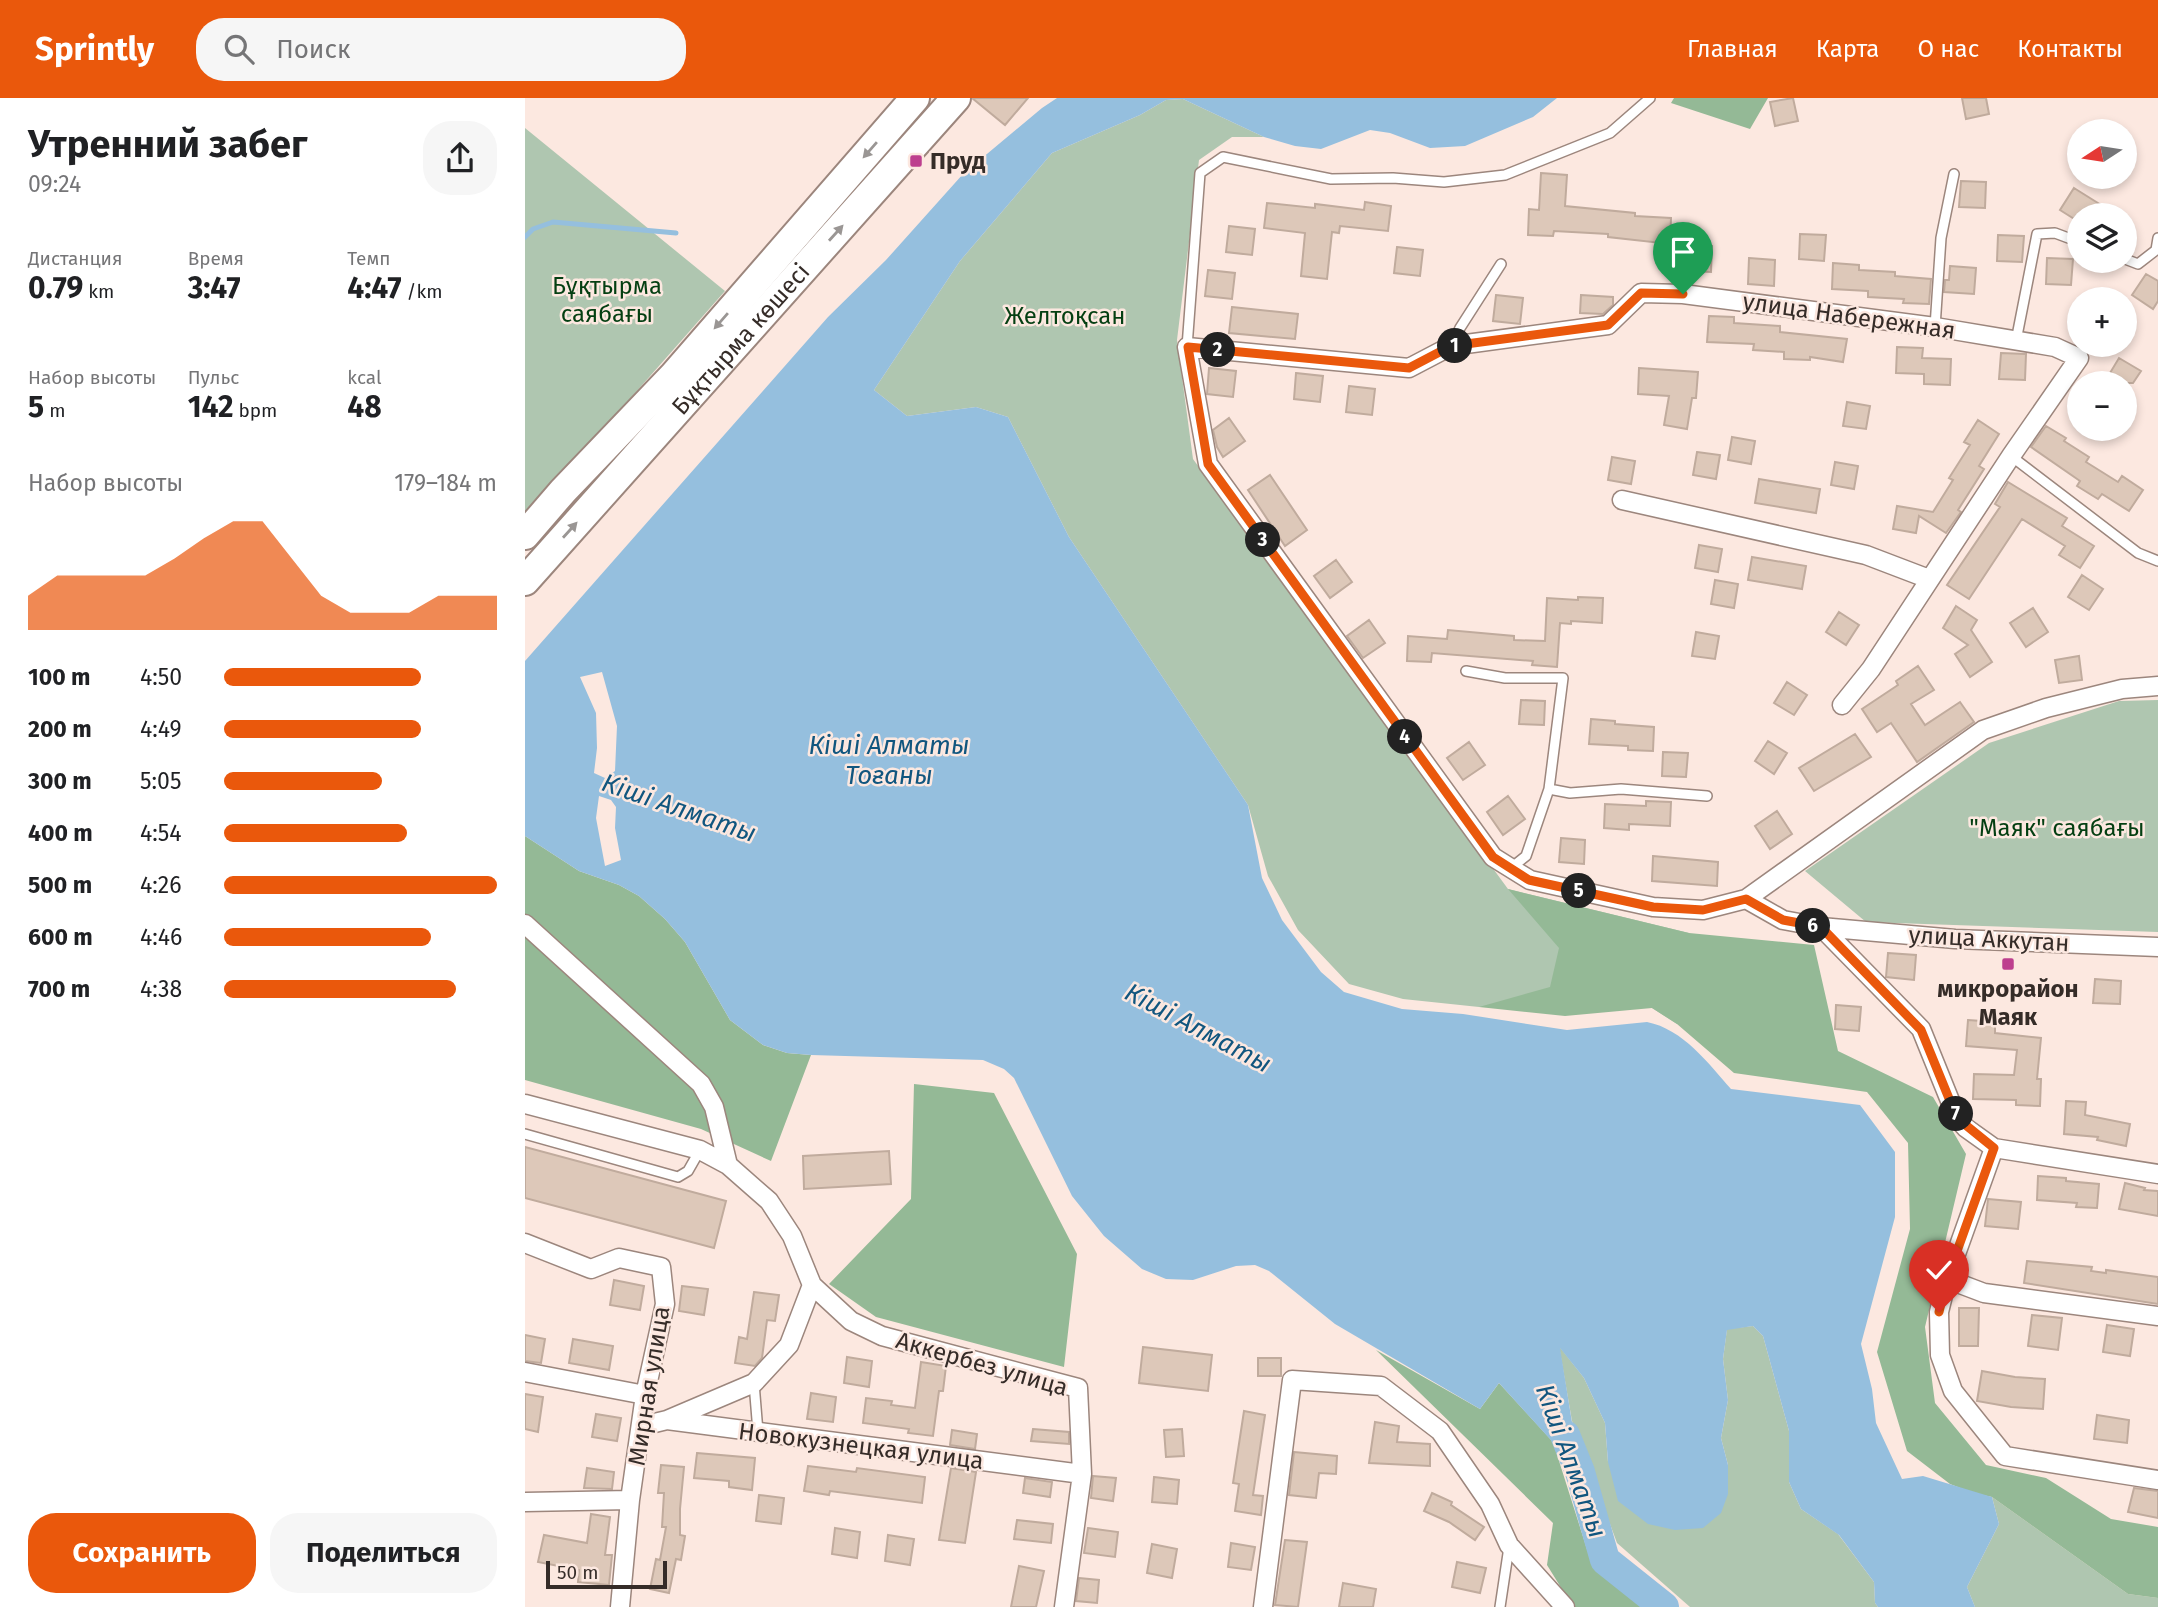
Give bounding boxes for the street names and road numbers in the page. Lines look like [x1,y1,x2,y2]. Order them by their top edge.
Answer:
street label: Бұқтырма көшесі [666,258,815,421]
street label: улица Набережная [1741,287,1957,345]
street label: улица Аккутан [1908,921,2070,957]
street label: Мирная улица [623,1304,675,1468]
street label: Аккербез улица [893,1326,1071,1402]
street label: Новокузнецкая улица [737,1417,985,1475]

